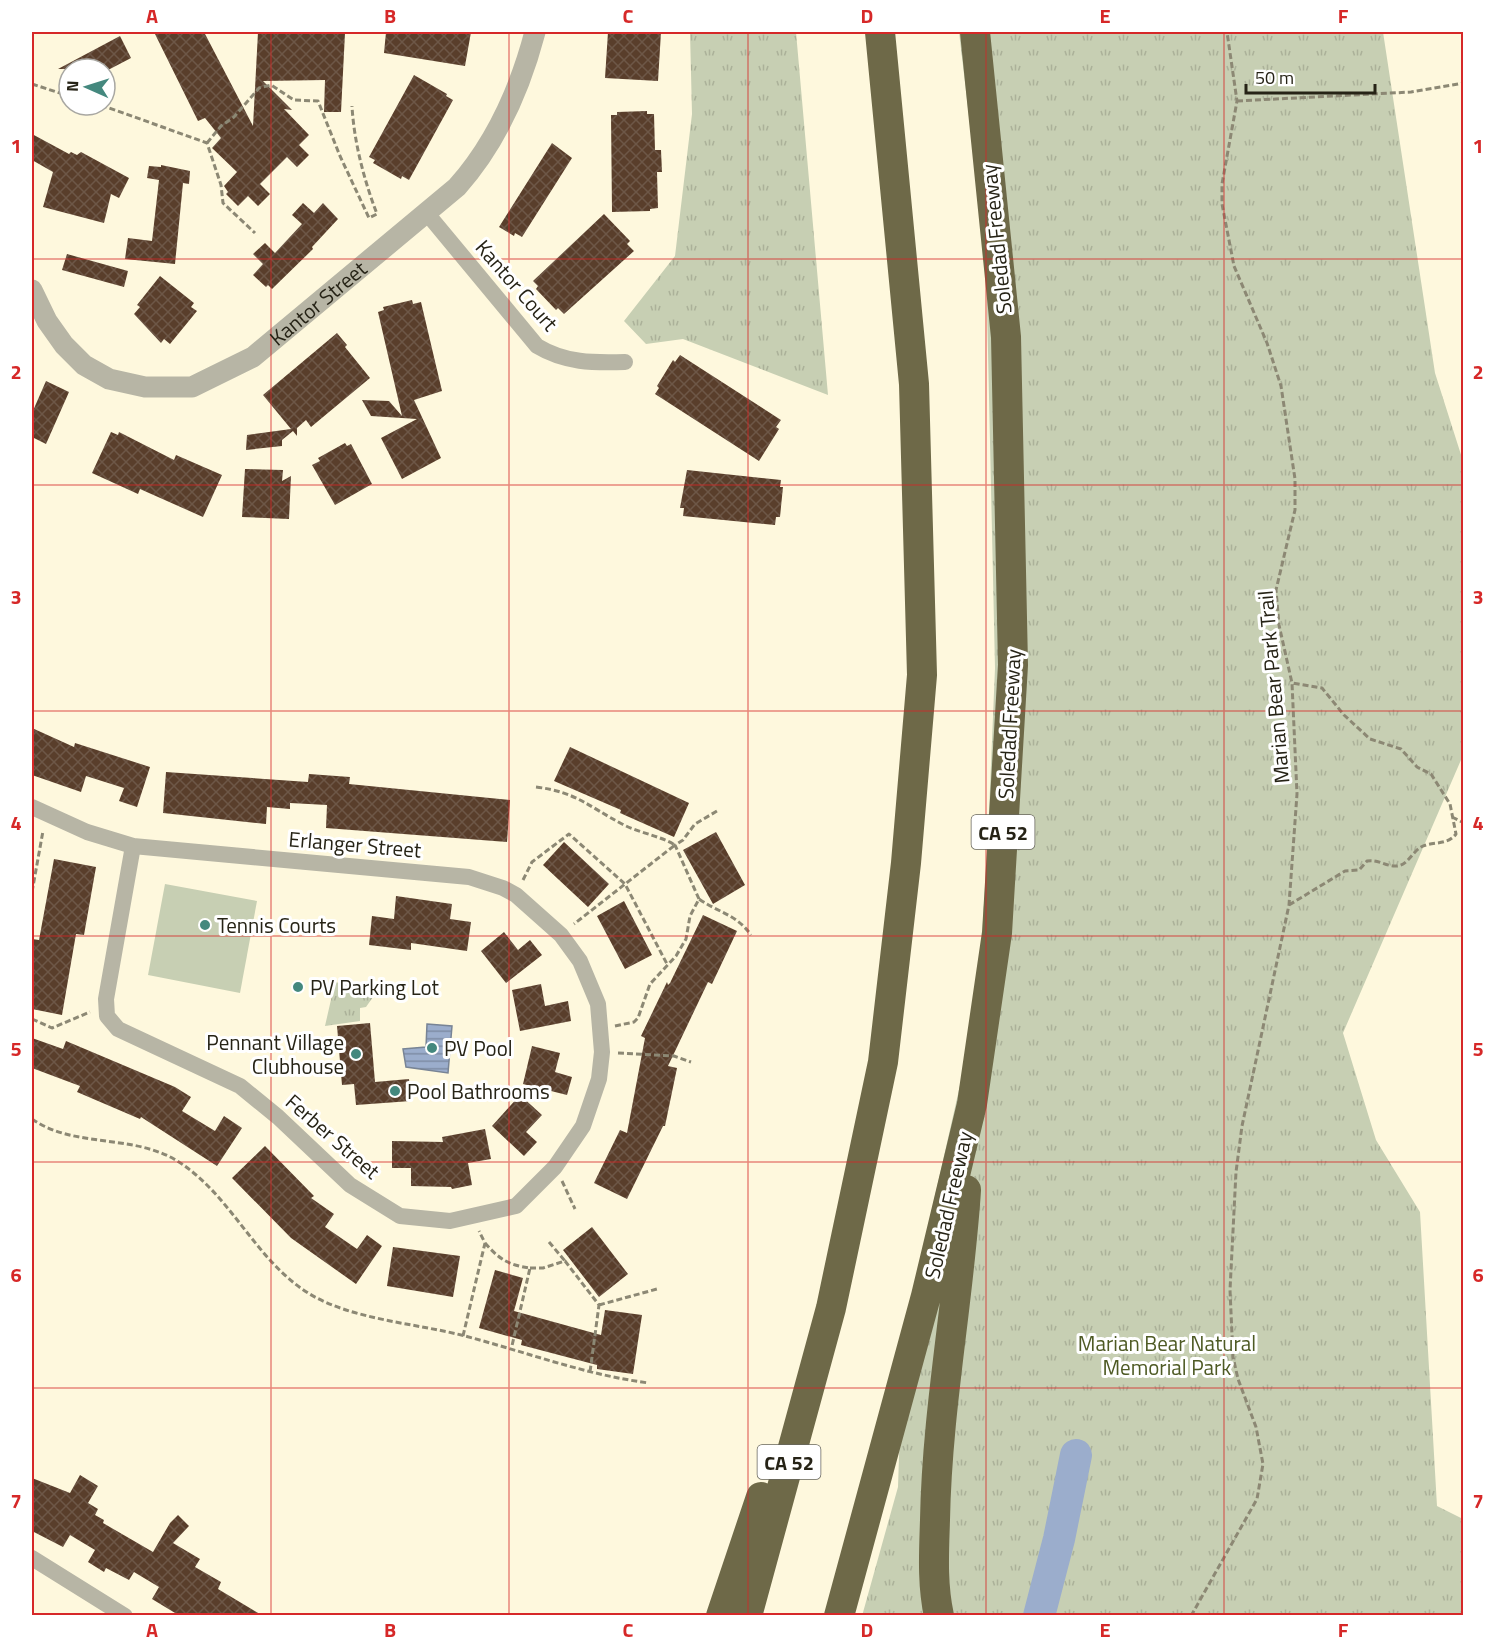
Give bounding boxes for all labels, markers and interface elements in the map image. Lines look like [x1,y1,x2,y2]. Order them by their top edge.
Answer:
text: A [146,0,158,31]
text: B [384,0,396,31]
text: C [623,0,634,31]
text: D [861,0,873,31]
text: E [1099,0,1111,31]
text: F [1338,0,1349,31]
north arrow [57,57,117,117]
scale bar [1246,57,1375,95]
text: 50 m [1255,64,1294,91]
text: N [60,80,84,92]
text: 1 [10,130,22,161]
text: 1 [1472,130,1484,161]
street label: Soledad Freeway [972,162,1020,316]
street label: Kantor Court [468,232,566,338]
street label: Kantor Street [262,252,374,353]
text: 2 [10,356,22,387]
text: 2 [1472,356,1484,387]
text: 3 [10,581,22,612]
text: 3 [1472,581,1484,612]
street label: Marian Bear Park Trail [1249,589,1297,785]
street label: Soledad Freeway [989,648,1029,800]
text: 4 [10,807,22,838]
text: 4 [1472,807,1484,838]
road number: CA 52 [972,815,1034,849]
street label: Erlanger Street [287,822,423,866]
place label: Tennis Courts [217,909,336,941]
marker: Tennis Courts [198,918,212,932]
place label: PV Parking Lot [310,971,440,1003]
marker: PV Parking Lot [291,980,305,994]
place label: Pennant Village Clubhouse [206,1026,344,1082]
place label: PV Pool [444,1032,513,1064]
text: 5 [10,1033,22,1064]
text: 5 [1472,1033,1484,1064]
marker: PV Pool [425,1041,439,1055]
marker: Pennant Village Clubhouse [349,1047,363,1061]
place label: Pool Bathrooms [407,1075,550,1107]
marker: Pool Bathrooms [388,1084,402,1098]
street label: Ferber Street [279,1086,388,1187]
street label: Soledad Freeway [915,1128,981,1282]
text: 6 [10,1259,22,1290]
text: 6 [1472,1259,1484,1290]
park label: Marian Bear Natural Memorial Park [1078,1327,1256,1383]
road number: CA 52 [758,1445,820,1479]
text: 7 [10,1485,22,1516]
text: 7 [1472,1485,1484,1516]
text: A [146,1614,158,1645]
text: B [384,1614,396,1645]
text: C [623,1614,634,1645]
text: D [861,1614,873,1645]
text: E [1099,1614,1111,1645]
text: F [1338,1614,1349,1645]

